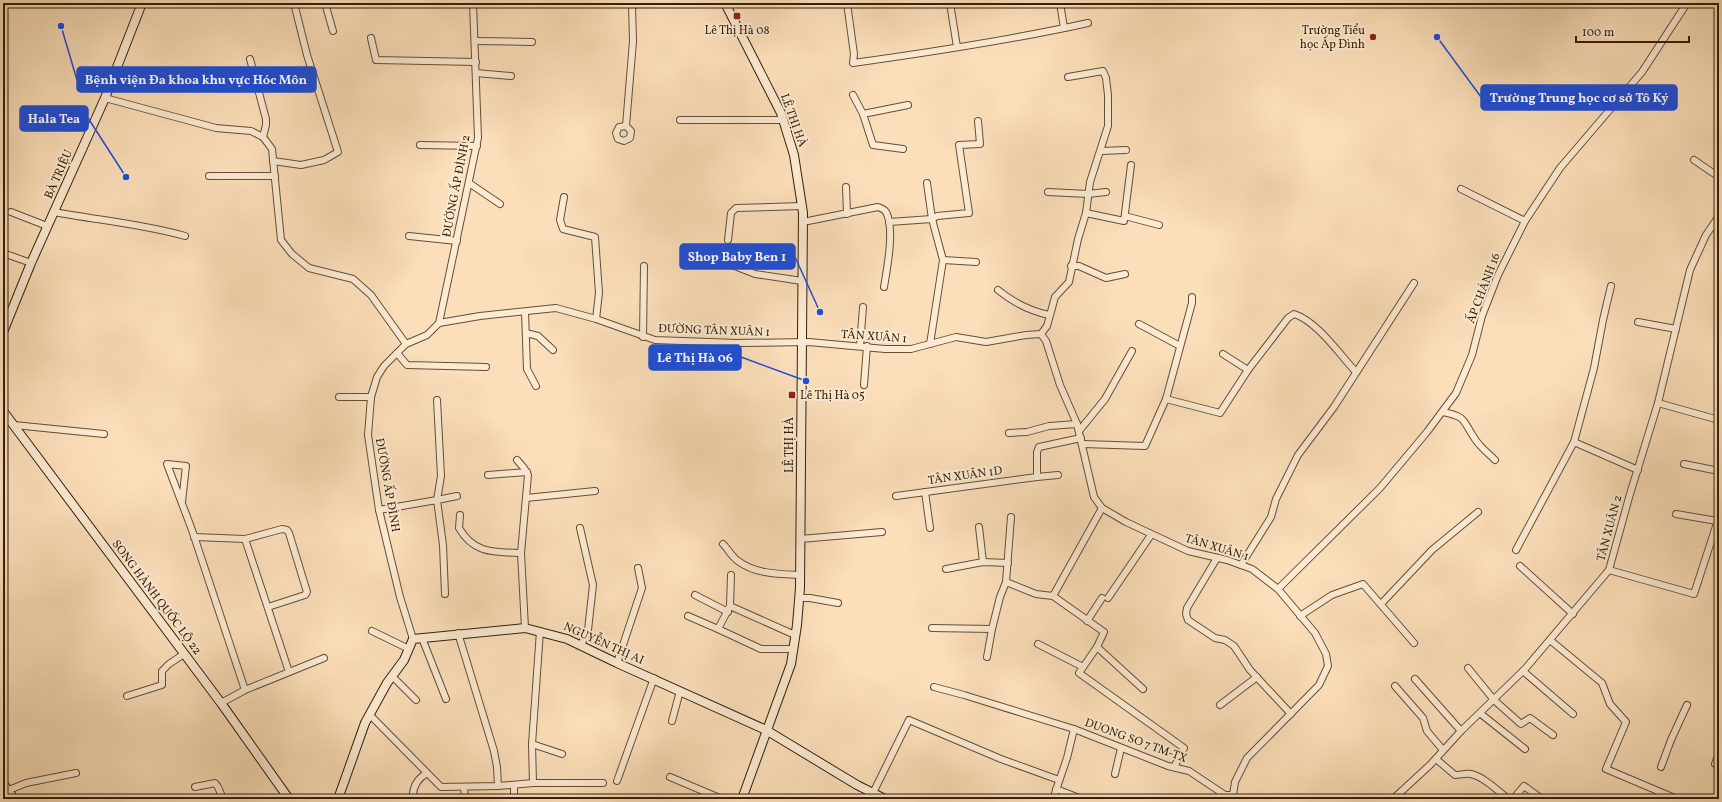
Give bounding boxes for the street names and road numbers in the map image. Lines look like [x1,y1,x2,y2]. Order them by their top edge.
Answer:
street label: LÊ THỊ HÀ [776,91,811,150]
street label: ĐƯỜNG ẤP ĐÌNH 2 [437,133,475,239]
street label: BÀ TRIỆU [40,147,77,201]
street label: ẤP CHÁNH 16 [1461,250,1505,326]
street label: ĐƯỜNG TÂN XUÂN 1 [658,320,770,341]
street label: TÂN XUÂN 1 [840,326,907,347]
street label: LÊ THỊ HÀ [781,417,798,473]
street label: ĐƯỜNG ẤP ĐÌNH [371,437,405,533]
street label: TÂN XUÂN 1D [927,462,1003,489]
street label: TÂN XUÂN 2 [1593,493,1626,563]
street label: TÂN XUÂN 1 [1183,530,1251,565]
street label: SONG HÀNH QUỐC LỘ 22 [108,536,206,658]
street label: NGUYỄN THỊ AI [561,617,647,669]
street label: DUONG SO 7 TM-TX [1082,715,1189,767]

